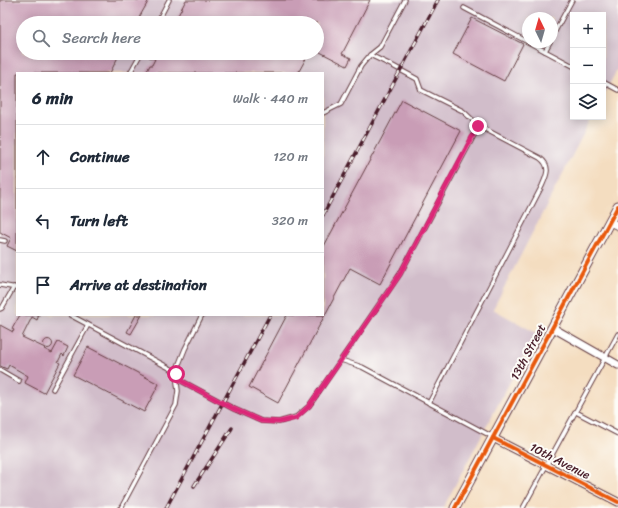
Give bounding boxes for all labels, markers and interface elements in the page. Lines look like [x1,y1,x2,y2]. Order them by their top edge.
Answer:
north arrow [522,12,558,48]
map controls [570,12,606,120]
button: + [570,12,606,48]
search box [16,16,324,60]
text: Search here [62,25,141,51]
icon: search [30,27,52,49]
button: − [570,48,606,84]
text: 6 min [32,83,73,113]
button: layers [570,84,606,120]
text: Walk · 440 m [233,87,308,110]
route end [469,117,487,135]
text: Continue [70,144,130,170]
text: 120 m [273,145,308,168]
icon: ahead [32,146,54,168]
text: Turn left [70,208,128,234]
text: 320 m [272,209,308,232]
icon: left [32,210,54,232]
text: Arrive at destination [70,272,207,298]
icon: arrive [32,274,54,296]
street label: 13th Street [504,320,552,384]
route start [167,365,185,383]
street label: 10th Avenue [526,436,594,486]

